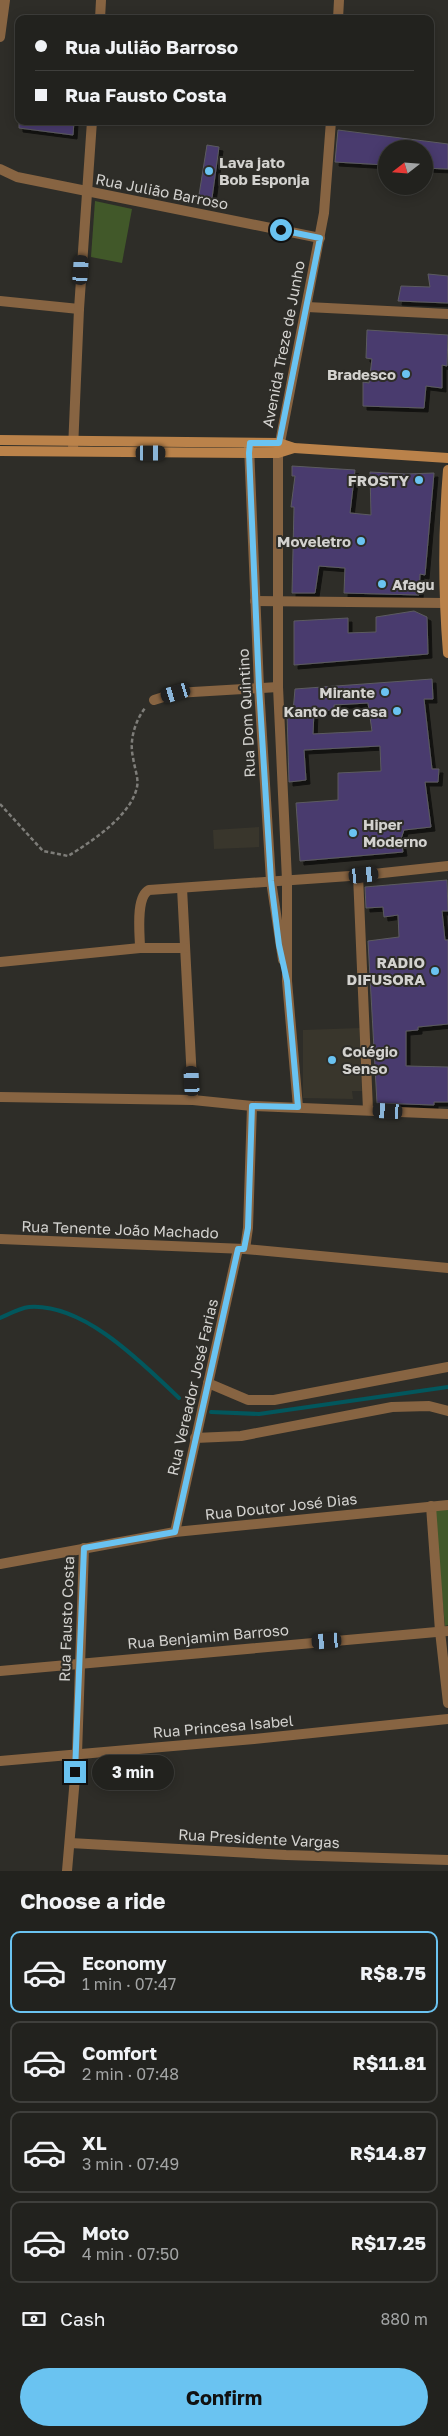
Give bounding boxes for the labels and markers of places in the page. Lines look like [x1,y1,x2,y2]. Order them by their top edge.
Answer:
place label: Lava jato Bob Esponja [219,153,310,188]
marker: Lava jato Bob Esponja [203,165,215,177]
place label: Bradesco [327,365,396,383]
marker: Bradesco [400,368,412,380]
place label: FROSTY [348,471,409,489]
marker: FROSTY [413,474,425,486]
place label: Moveletro [277,532,351,550]
marker: Moveletro [355,535,367,547]
place label: Afagu [392,575,435,593]
marker: Afagu [376,578,388,590]
place label: Mirante [319,683,375,701]
marker: Mirante [379,686,391,698]
place label: Kanto de casa [284,702,387,720]
marker: Kanto de casa [391,705,403,717]
place label: Hiper Moderno [363,815,427,850]
marker: Hiper Moderno [347,827,359,839]
place label: RADIO DIFUSORA [347,953,425,988]
marker: RADIO DIFUSORA [429,965,441,977]
place label: Colégio Senso [342,1042,398,1077]
marker: Colégio Senso [326,1054,338,1066]

